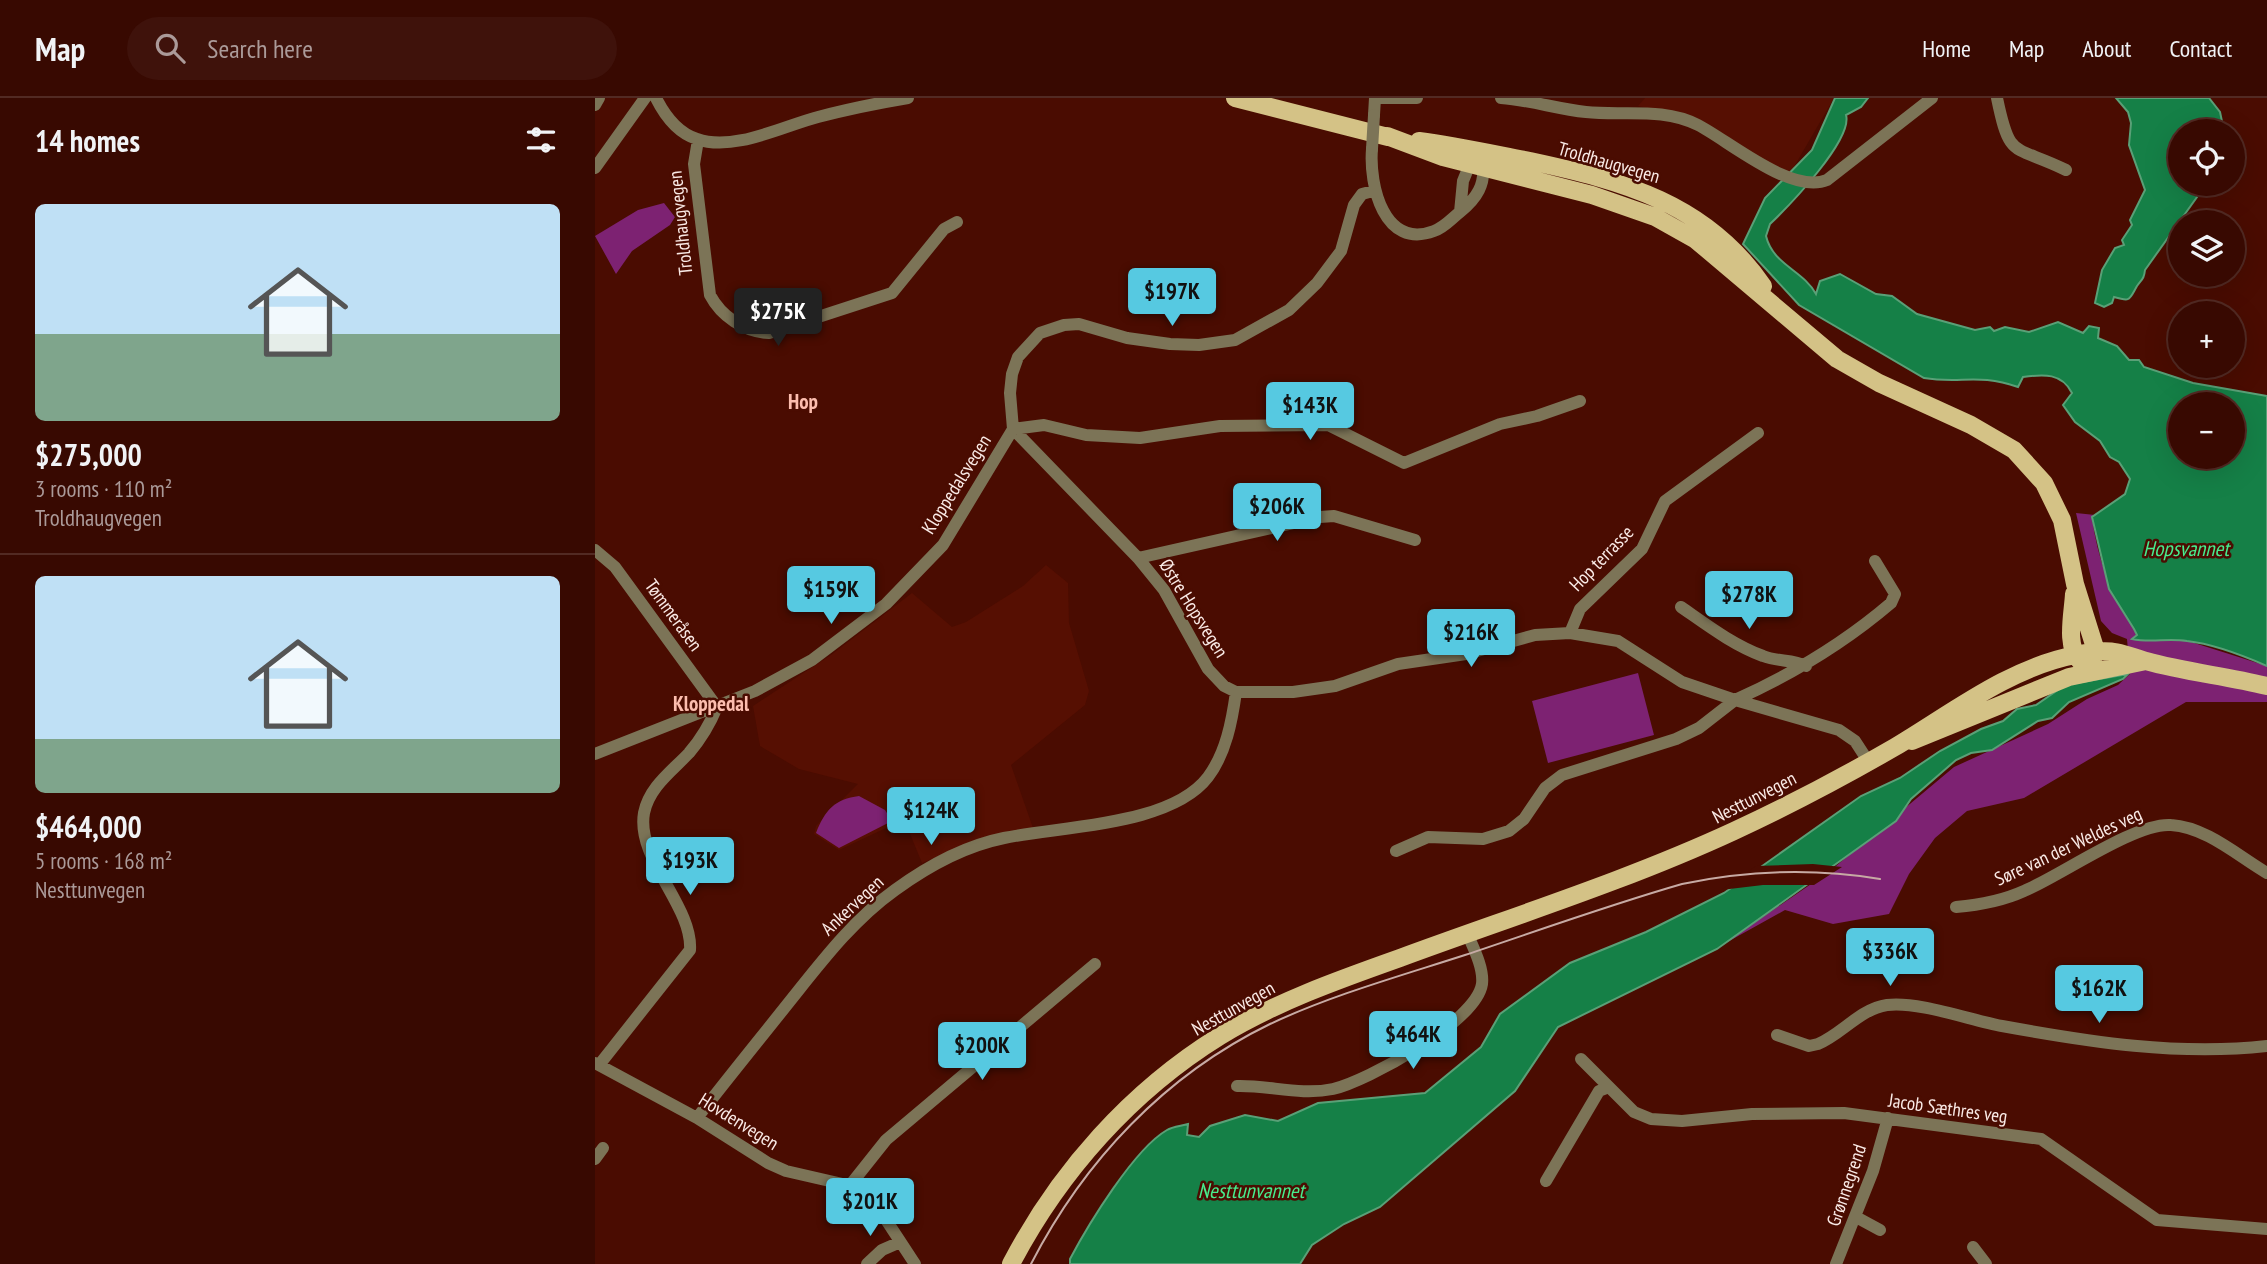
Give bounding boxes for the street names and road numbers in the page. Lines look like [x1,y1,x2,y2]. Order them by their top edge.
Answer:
street label: Troldhaugvegen [1555,136,1663,188]
street label: Troldhaugvegen [663,170,697,276]
street label: Kloppedalsvegen [916,430,996,538]
street label: Hop terrasse [1564,520,1638,596]
street label: Østre Hopsvegen [1154,554,1234,662]
street label: Tømmeråsen [640,574,708,656]
street label: Nesttunvegen [1708,766,1800,828]
street label: Søre van der Weldes veg [1991,801,2145,891]
street label: Ankervegen [816,870,888,940]
street label: Nesttunvegen [1187,975,1279,1041]
street label: Hovdenvegen [695,1087,783,1155]
street label: Jacob Sæthres veg [1886,1088,2009,1128]
street label: Grønnegrend [1821,1141,1871,1229]

